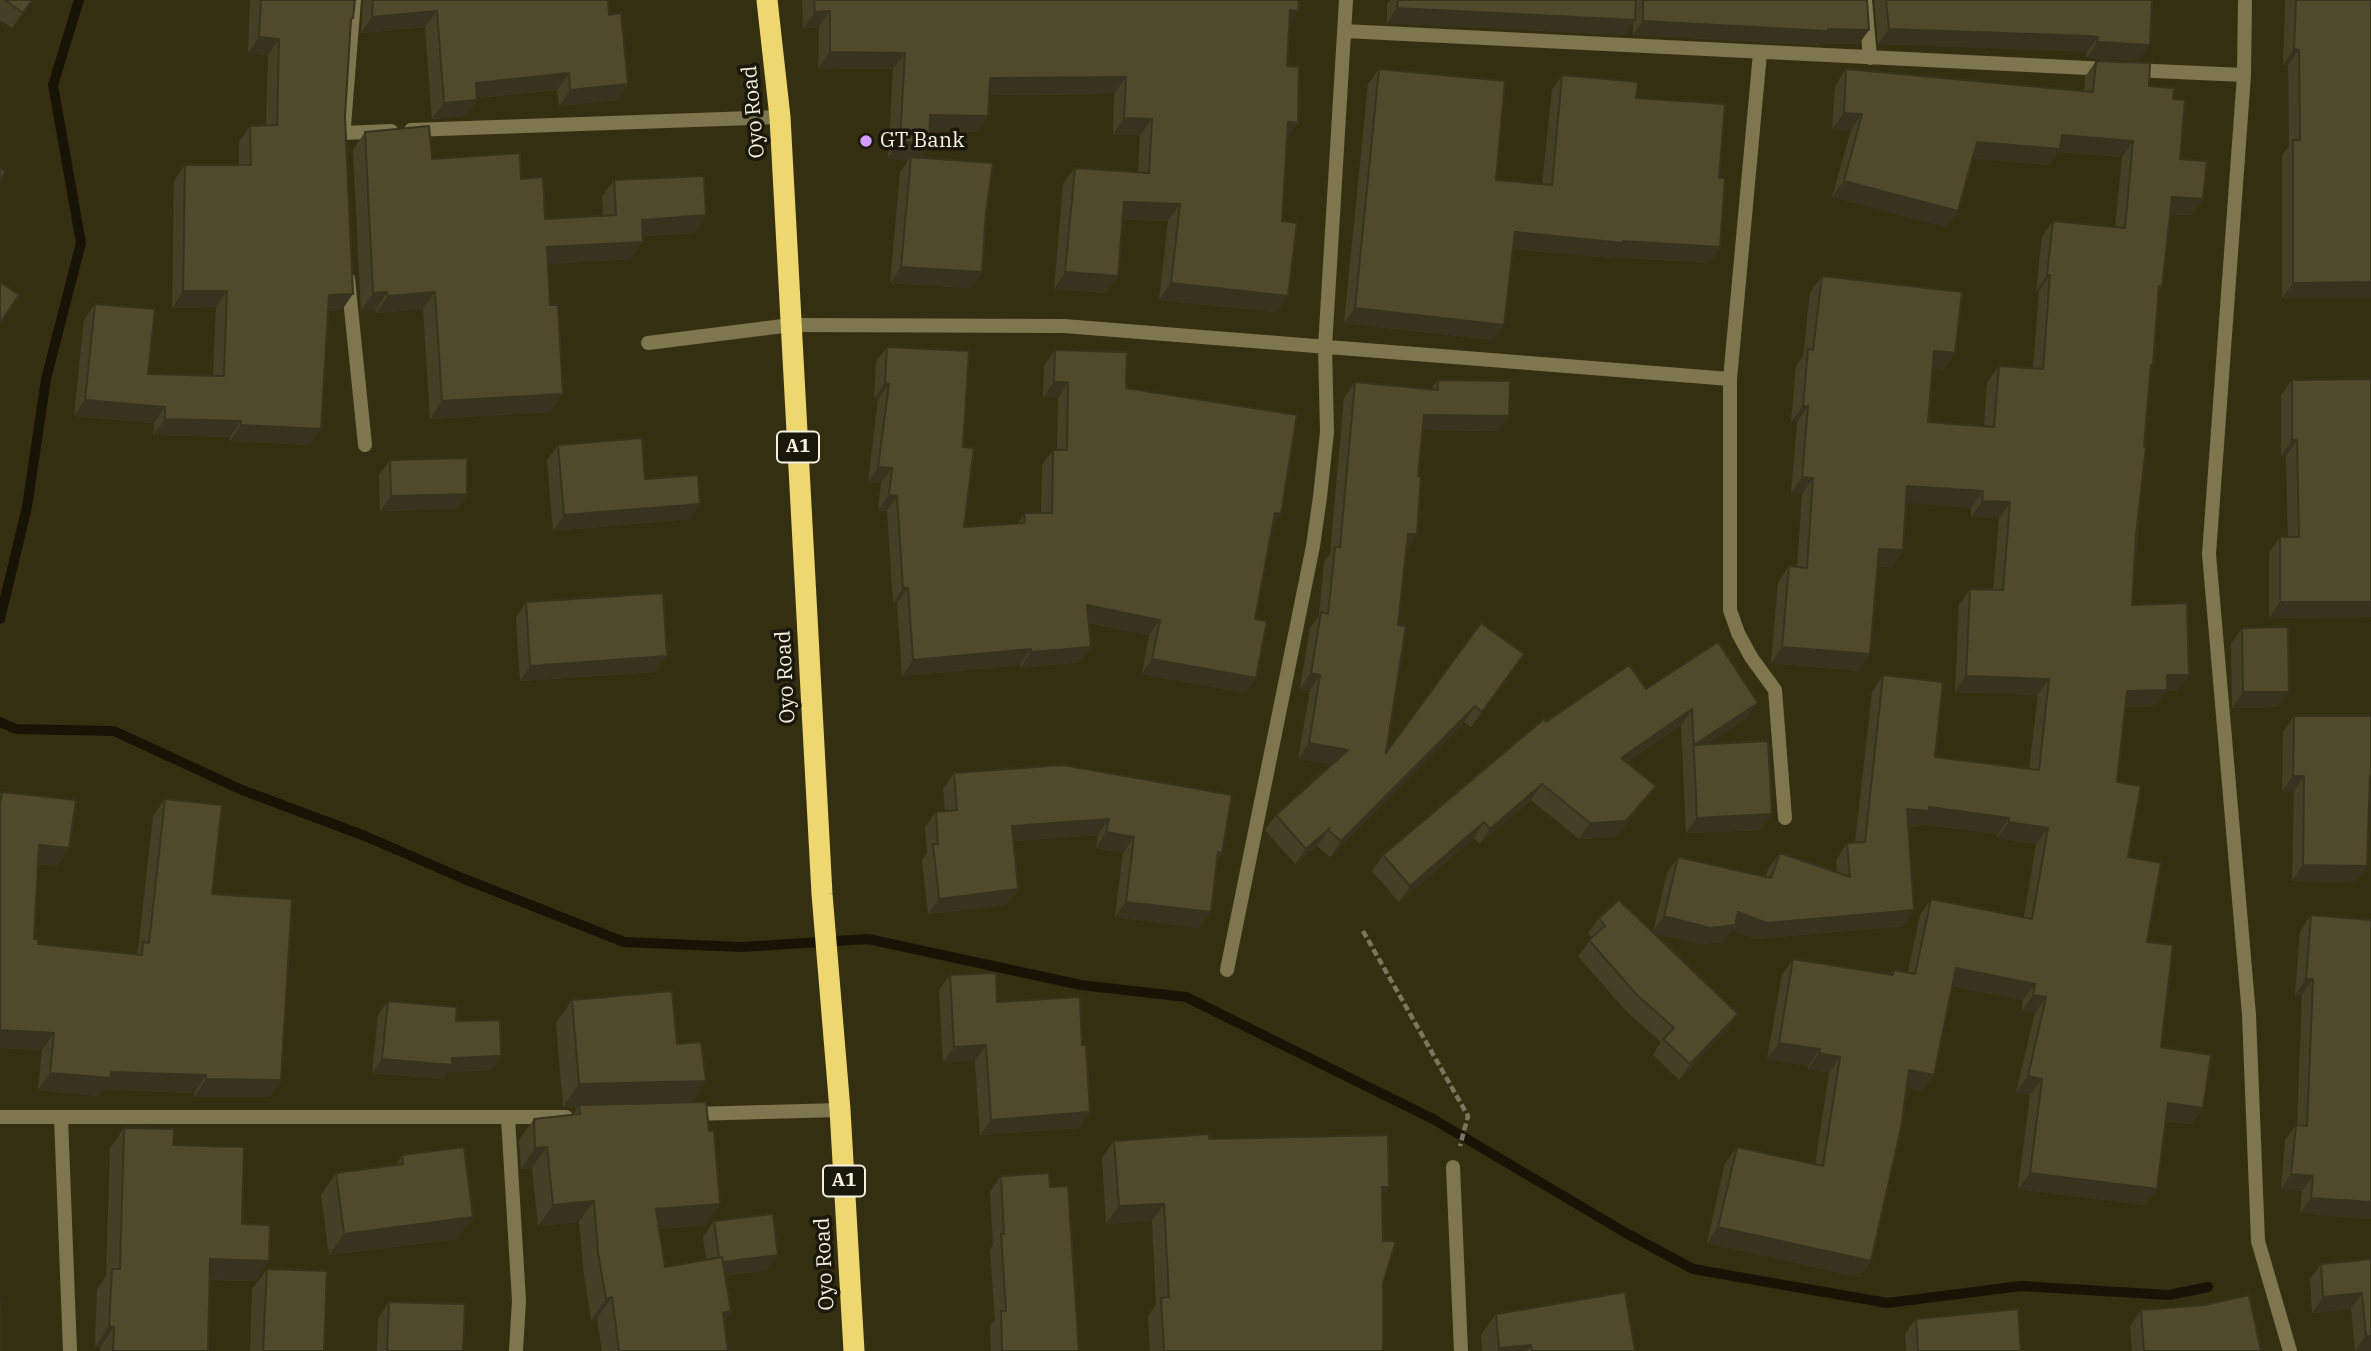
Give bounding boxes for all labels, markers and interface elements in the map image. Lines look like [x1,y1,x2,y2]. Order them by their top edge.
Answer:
street label: Oyo Road [737,65,771,159]
place label: GT Bank [880,128,964,154]
marker: GT Bank [858,133,874,149]
road number: A1 [777,432,819,462]
street label: Oyo Road [771,630,801,724]
road number: A1 [823,1166,865,1196]
street label: Oyo Road [810,1217,840,1311]

